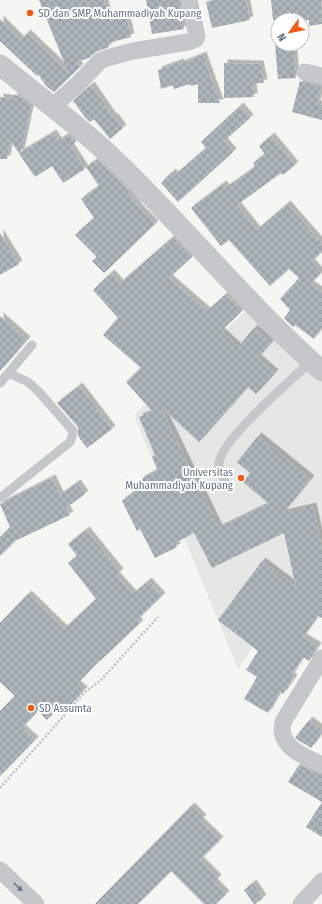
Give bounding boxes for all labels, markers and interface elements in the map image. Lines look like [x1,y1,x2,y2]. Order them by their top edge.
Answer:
place label: SD dan SMP Muhammadiyah Kupang [38,7,202,20]
marker: SD dan SMP Muhammadiyah Kupang [25,8,35,18]
north arrow [270,12,310,52]
text: N [275,31,289,43]
place label: Universitas Muhammadiyah Kupang [125,466,234,492]
marker: Universitas Muhammadiyah Kupang [236,473,246,483]
place label: SD Assumta [39,702,92,715]
marker: SD Assumta [26,703,36,713]
one-way arrow [13,882,23,892]

